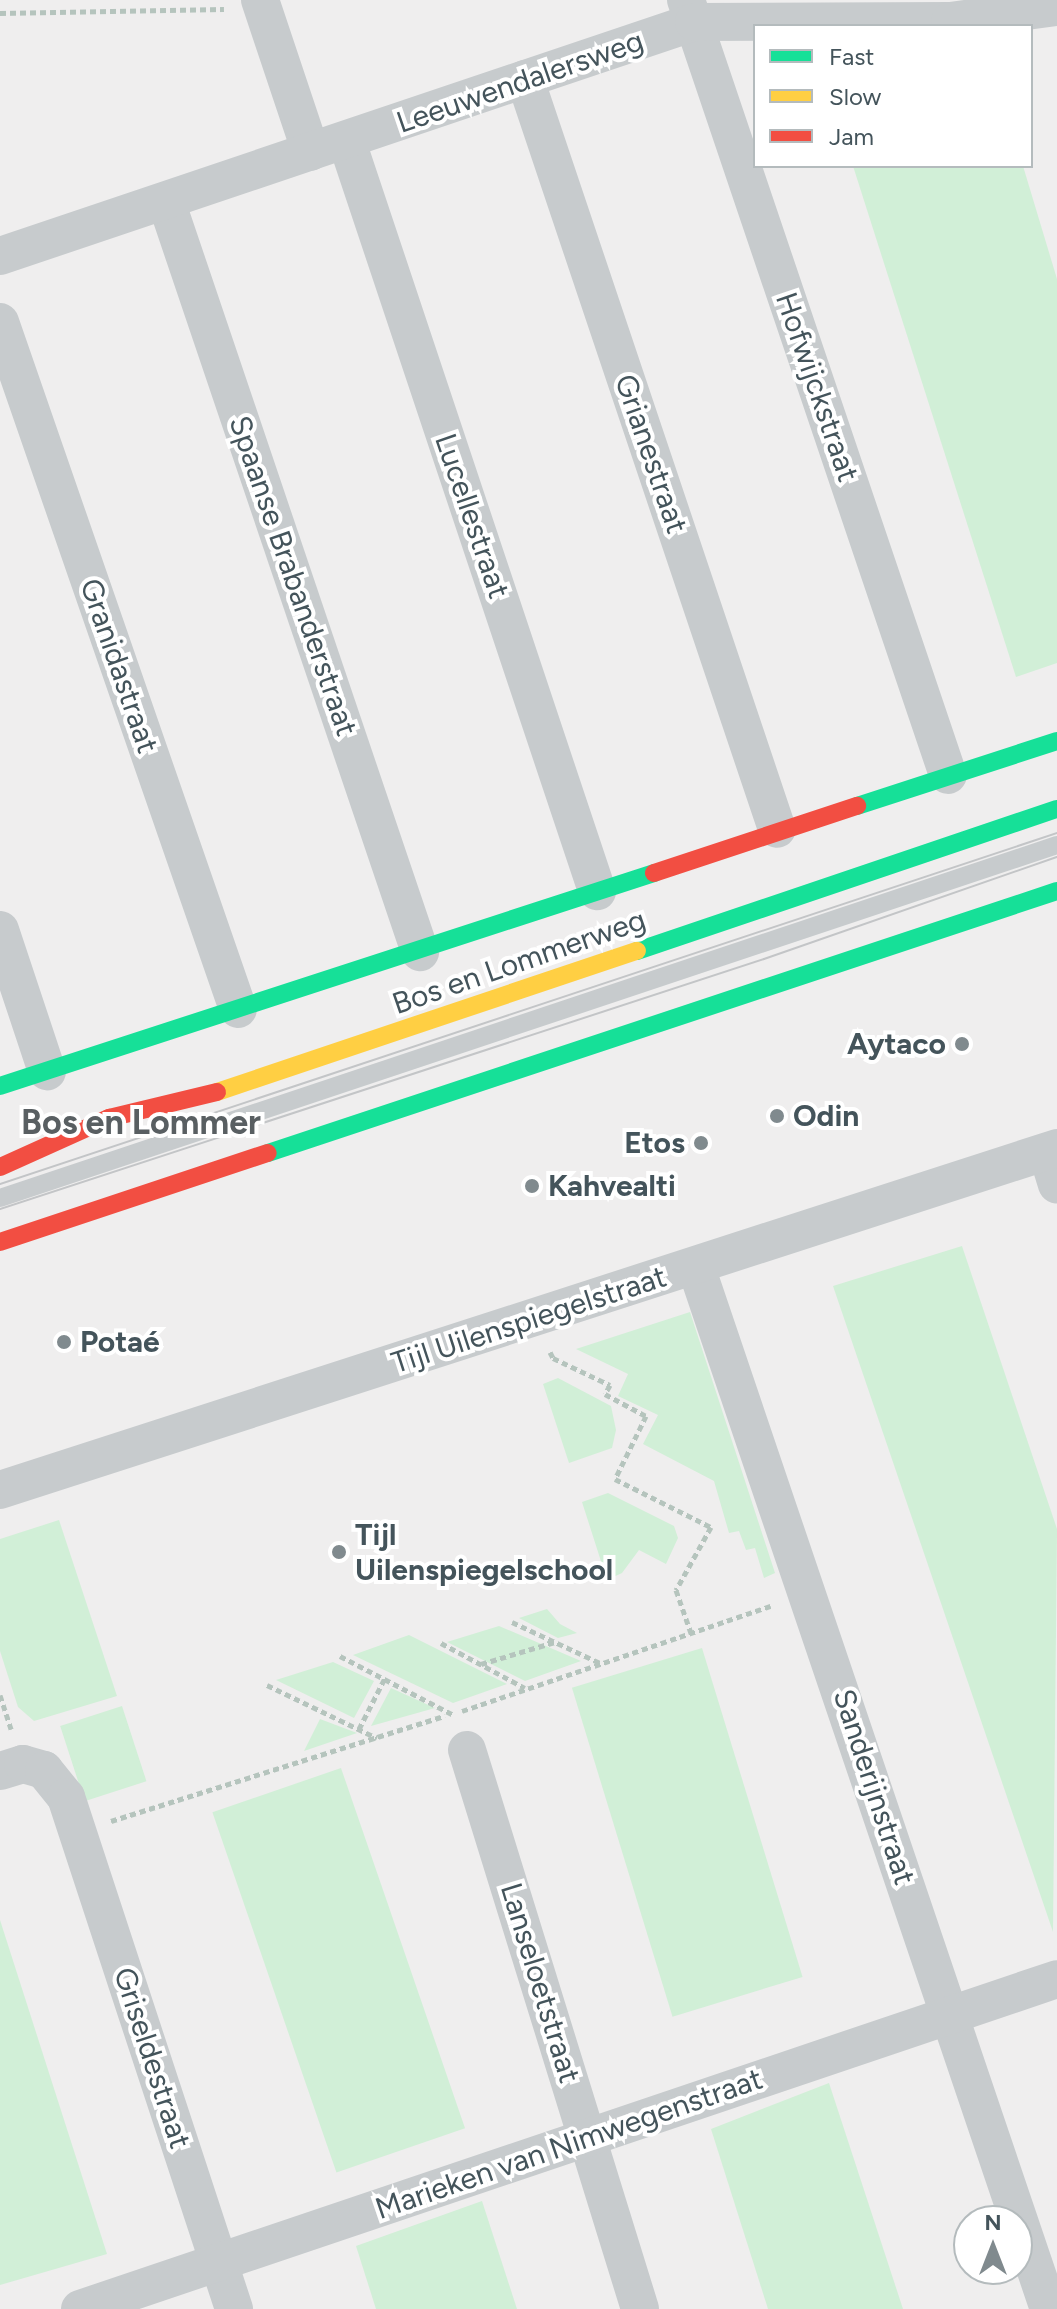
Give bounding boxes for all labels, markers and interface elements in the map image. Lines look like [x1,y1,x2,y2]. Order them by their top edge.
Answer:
street label: Leeuwendalersweg [392,23,648,141]
legend [753,24,1033,168]
text: Fast [829,42,874,71]
text: Slow [829,82,881,111]
text: Jam [829,122,874,151]
street label: Hofwijckstraat [768,288,866,486]
street label: Grianestraat [607,370,695,538]
street label: Spaanse Brabanderstraat [221,411,365,741]
street label: Lucellestraat [427,429,517,603]
street label: Granidastraat [72,574,166,758]
street label: Bos en Lommerweg [388,902,650,1022]
place label: Aytaco [847,1026,946,1062]
marker: Aytaco [953,1035,971,1053]
place label: Odin [793,1098,859,1134]
district label: Bos en Lommer [21,1103,261,1143]
marker: Odin [768,1107,786,1125]
place label: Etos [624,1125,685,1161]
marker: Etos [692,1134,710,1152]
place label: Kahvealti [548,1168,676,1204]
marker: Kahvealti [523,1177,541,1195]
street label: Tijl Uilenspiegelstraat [387,1259,671,1381]
place label: Potaé [80,1324,160,1360]
marker: Potaé [55,1333,73,1351]
place label: Tijl Uilenspiegelschool [355,1517,613,1588]
marker: Tijl Uilenspiegelschool [330,1543,348,1561]
street label: Sanderijnstraat [825,1685,923,1889]
street label: Lanseloetstraat [493,1879,587,2087]
street label: Griseldestraat [106,1963,198,2153]
street label: Marieken van Nimwegenstraat [371,2061,767,2227]
north arrow [953,2205,1033,2285]
text: N [984,2209,1002,2236]

